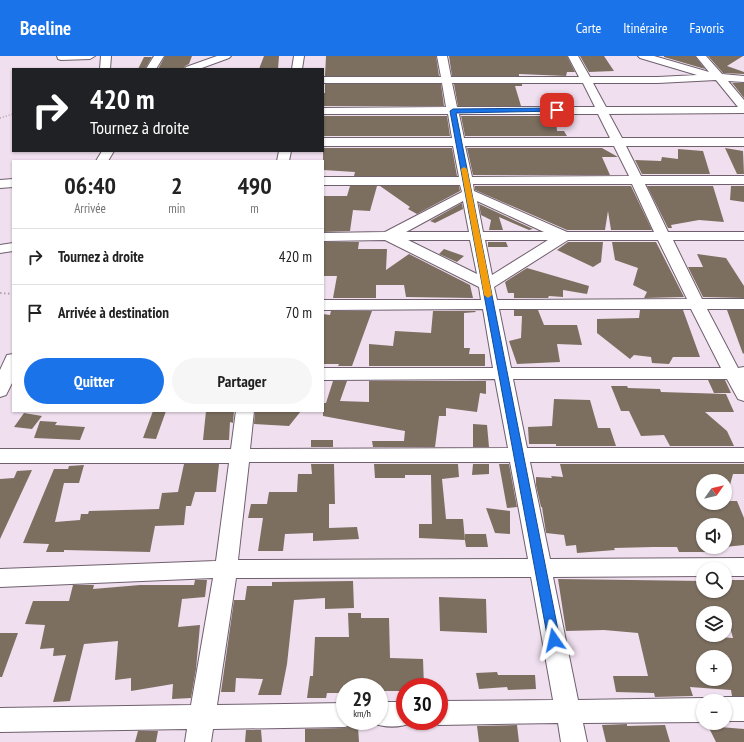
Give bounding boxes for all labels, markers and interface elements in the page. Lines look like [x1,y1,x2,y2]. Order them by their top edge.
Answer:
text: Beeline [20,16,71,40]
text: Carte [576,19,601,37]
text: Itinéraire [623,19,668,37]
text: Favoris [690,19,724,37]
text: 420 m [90,80,154,117]
icon: right [24,84,76,136]
pin [540,93,574,127]
icon: arrive [546,99,568,121]
text: Tournez à droite [90,116,189,139]
text: 06:40 [64,170,116,201]
text: 2 [171,170,182,201]
text: 490 [237,170,272,201]
text: Arrivée [74,200,106,217]
text: min [168,200,185,217]
text: m [250,200,259,217]
icon: right [24,246,46,268]
text: Tournez à droite [58,247,144,266]
text: 420 m [279,247,312,266]
icon: arrive [24,302,46,324]
text: Arrivée à destination [58,303,169,322]
text: 70 m [286,303,312,322]
button: Quitter [24,358,164,404]
button: Partager [172,358,312,404]
north arrow [696,474,732,510]
map controls [696,474,732,730]
button: sound [696,518,732,554]
button: search [696,562,732,598]
button: layers [696,606,732,642]
position arrow [533,619,575,661]
button: + [696,650,732,686]
speed limit sign: 30 [396,678,448,730]
text: 29 [352,686,372,712]
button: − [696,694,732,730]
text: km/h [353,707,371,720]

